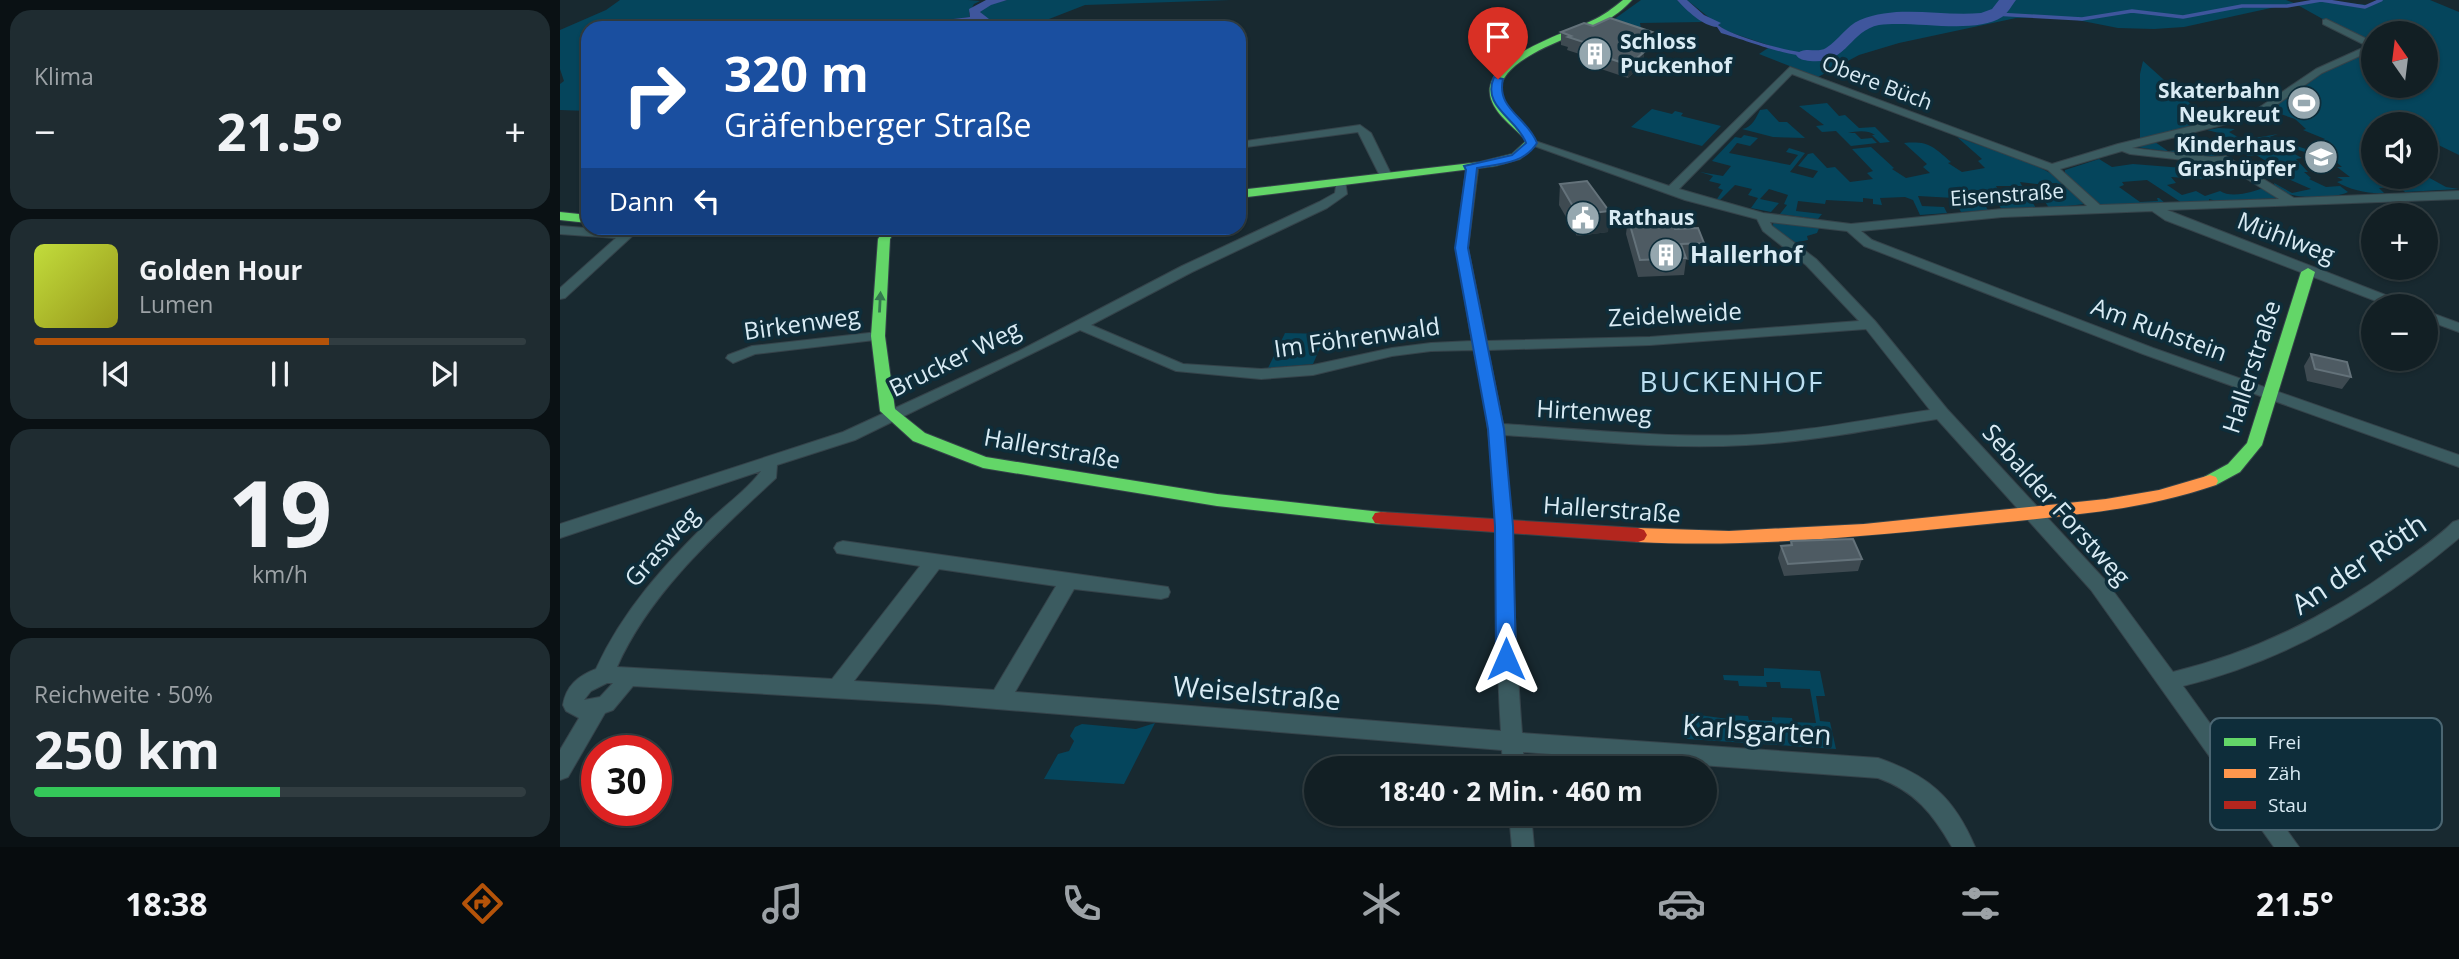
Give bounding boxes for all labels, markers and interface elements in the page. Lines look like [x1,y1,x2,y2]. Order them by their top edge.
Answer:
pin [1468,7,1528,79]
icon: arrive [1479,18,1517,56]
north arrow [2361,21,2438,98]
map controls [2361,21,2438,371]
place label: Schloss Puckenhof [1620,27,1734,79]
building icon: Schloss Puckenhof [1576,35,1614,73]
text: 320 m [724,40,869,106]
street label: Obere Büch [1818,48,1937,116]
icon: right [609,49,700,140]
text: Klima [34,60,94,92]
place label: Skaterbahn Neukreut [2158,76,2280,128]
sports icon: Skaterbahn Neukreut [2285,84,2323,122]
text: 21.5° [217,95,343,166]
text: Gräfenberger Straße [724,103,1032,146]
text: − [34,105,56,157]
text: + [504,105,526,157]
button: sound [2361,112,2438,189]
place label: Kinderhaus Grashüpfer [2176,130,2296,182]
school or university icon: Kinderhaus Grashüpfer [2302,138,2340,176]
street label: Eisenstraße [1949,176,2065,212]
icon: left [688,182,726,220]
text: Dann [609,183,674,219]
public building icon: Rathaus [1564,199,1602,237]
place label: Rathaus [1608,203,1694,231]
street label: Mühlweg [2233,203,2340,270]
button: + [2361,203,2438,280]
building icon: Hallerhof [1647,236,1685,274]
place label: Hallerhof [1690,237,1804,270]
text: Golden Hour [139,252,302,288]
text: Lumen [139,288,213,320]
street label: Am Ruhstein [2087,289,2232,368]
one-way arrow [875,291,886,313]
street label: Zeidelweide [1607,294,1743,333]
button: − [2361,294,2438,371]
street label: Hallerstraße [2214,296,2288,437]
street label: Birkenweg [741,298,862,347]
street label: Im Föhrenwald [1272,309,1442,365]
street label: Brucker Weg [883,312,1026,404]
icon: previous [97,355,135,393]
icon: pause [261,355,299,393]
icon: next [425,355,463,393]
district label: BUCKENHOF [1640,362,1824,400]
street label: Hirtenweg [1536,391,1653,430]
street label: Sebalder Forstweg [1976,416,2139,592]
street label: Hallerstraße [981,419,1123,476]
text: 19 [228,450,332,574]
street label: Hallerstraße [1542,487,1682,530]
street label: Grasweg [616,499,706,593]
street label: An der Röth [2284,504,2433,622]
text: km/h [252,558,308,590]
position arrow [1469,622,1543,696]
street label: Weiselstraße [1172,666,1343,718]
text: Reichweite · 50% [34,678,213,710]
street label: Karlsgarten [1681,705,1833,753]
text: 250 km [34,713,220,784]
legend [2210,718,2442,830]
text: Frei [2268,729,2301,755]
speed limit sign: 30 [581,735,672,826]
text: Zäh [2268,760,2301,786]
text: 18:40 · 2 Min. · 460 m [1378,773,1643,809]
text: Stau [2268,792,2307,818]
icon: directions [458,879,507,928]
icon: music [758,879,807,928]
icon: phone [1057,879,1106,928]
icon: climate [1357,879,1406,928]
icon: car [1657,879,1706,928]
icon: filters [1956,879,2005,928]
text: 18:38 [125,882,208,925]
text: 21.5° [2256,882,2334,925]

